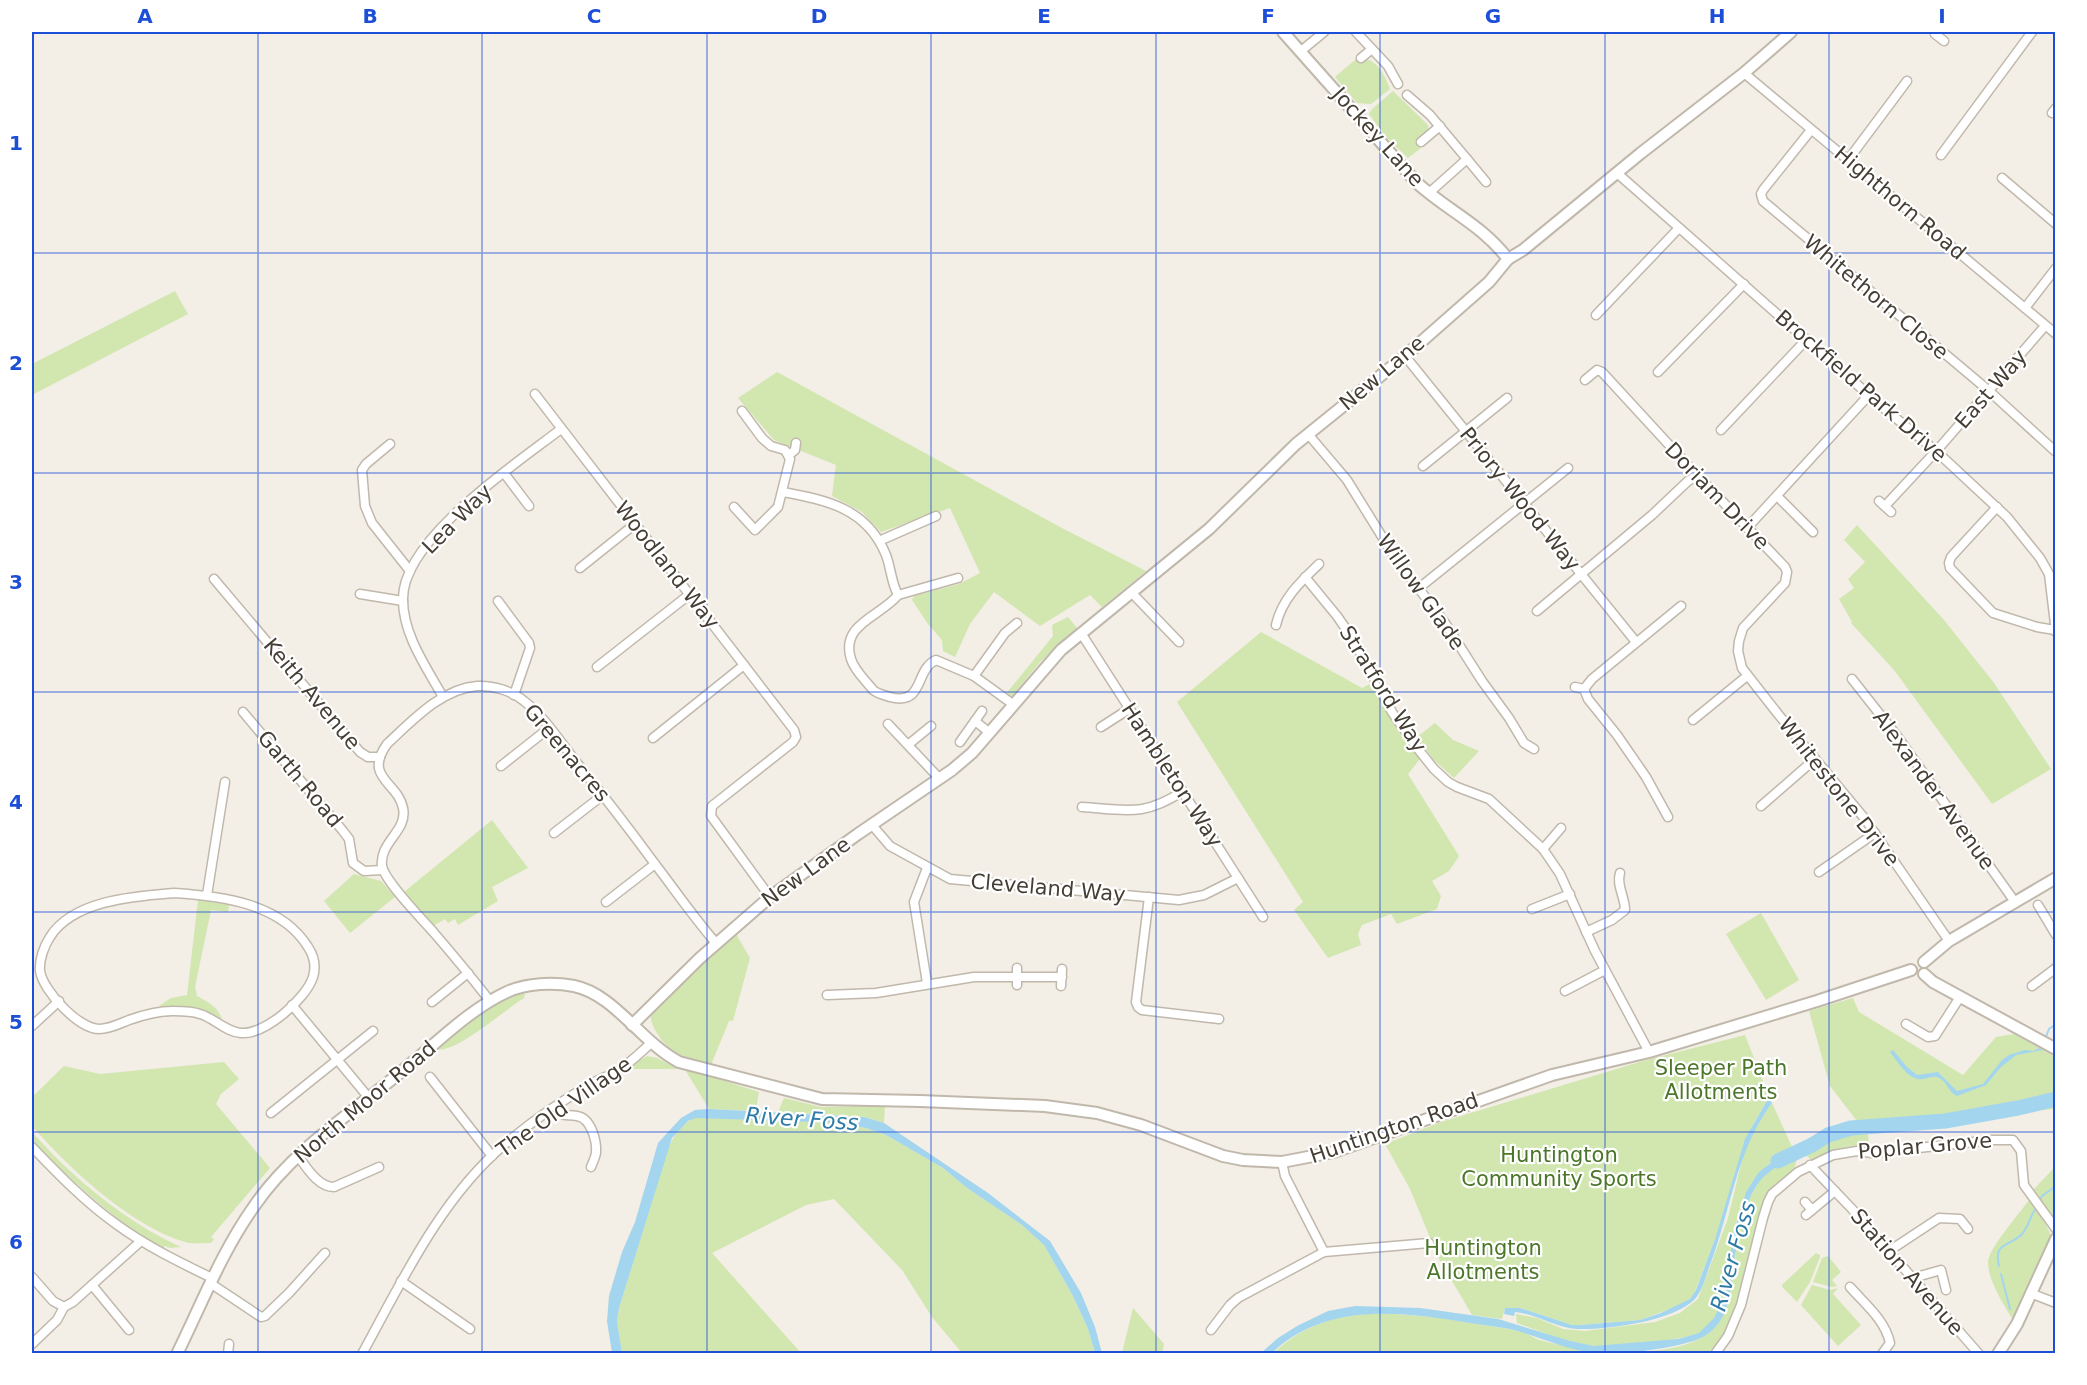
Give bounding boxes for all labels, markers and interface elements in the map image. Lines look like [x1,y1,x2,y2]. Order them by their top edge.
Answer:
text: A [137,4,153,28]
text: B [362,4,378,28]
text: C [587,4,601,28]
text: D [811,4,827,28]
text: E [1037,4,1051,28]
text: F [1261,4,1275,28]
text: G [1485,4,1501,28]
text: H [1709,4,1725,28]
text: I [1938,4,1946,28]
street label: Jockey Lane [1326,81,1429,191]
text: 1 [9,131,23,155]
street label: Highthorn Road [1830,141,1970,265]
street label: Whitethorn Close [1799,230,1953,364]
street label: Brockfield Park Drive [1770,305,1952,467]
street label: New Lane [1335,331,1429,415]
street label: East Way [1950,345,2032,433]
text: 2 [9,351,23,375]
street label: Priory Wood Way [1455,423,1585,575]
street label: Doriam Drive [1660,437,1774,555]
street label: Lea Way [417,479,497,559]
street label: Woodland Way [610,496,724,634]
street label: Willow Glade [1372,530,1470,654]
text: 3 [9,570,23,594]
street label: Stratford Way [1335,621,1431,757]
street label: Keith Avenue [259,634,365,754]
street label: Hambleton Way [1116,698,1228,852]
street label: Greenacres [519,699,615,807]
street label: Alexander Avenue [1868,706,2000,874]
street label: Whitestone Drive [1774,713,1904,871]
street label: Garth Road [253,726,347,832]
text: 4 [9,790,23,814]
street label: New Lane [757,832,855,912]
street label: Cleveland Way [969,869,1127,907]
text: 5 [9,1010,23,1034]
street label: North Moor Road [289,1036,441,1168]
street label: The Old Village [491,1052,636,1163]
park label: Sleeper Path Allotments [1655,1056,1787,1104]
street label: Huntington Road [1306,1088,1482,1168]
water label: River Foss [745,1103,859,1135]
street label: Poplar Grove [1857,1128,1993,1164]
park label: Huntington Community Sports [1461,1143,1657,1191]
water label: River Foss [1705,1198,1761,1314]
street label: Station Avenue [1846,1204,1968,1340]
text: 6 [9,1230,23,1254]
park label: Huntington Allotments [1424,1236,1542,1284]

